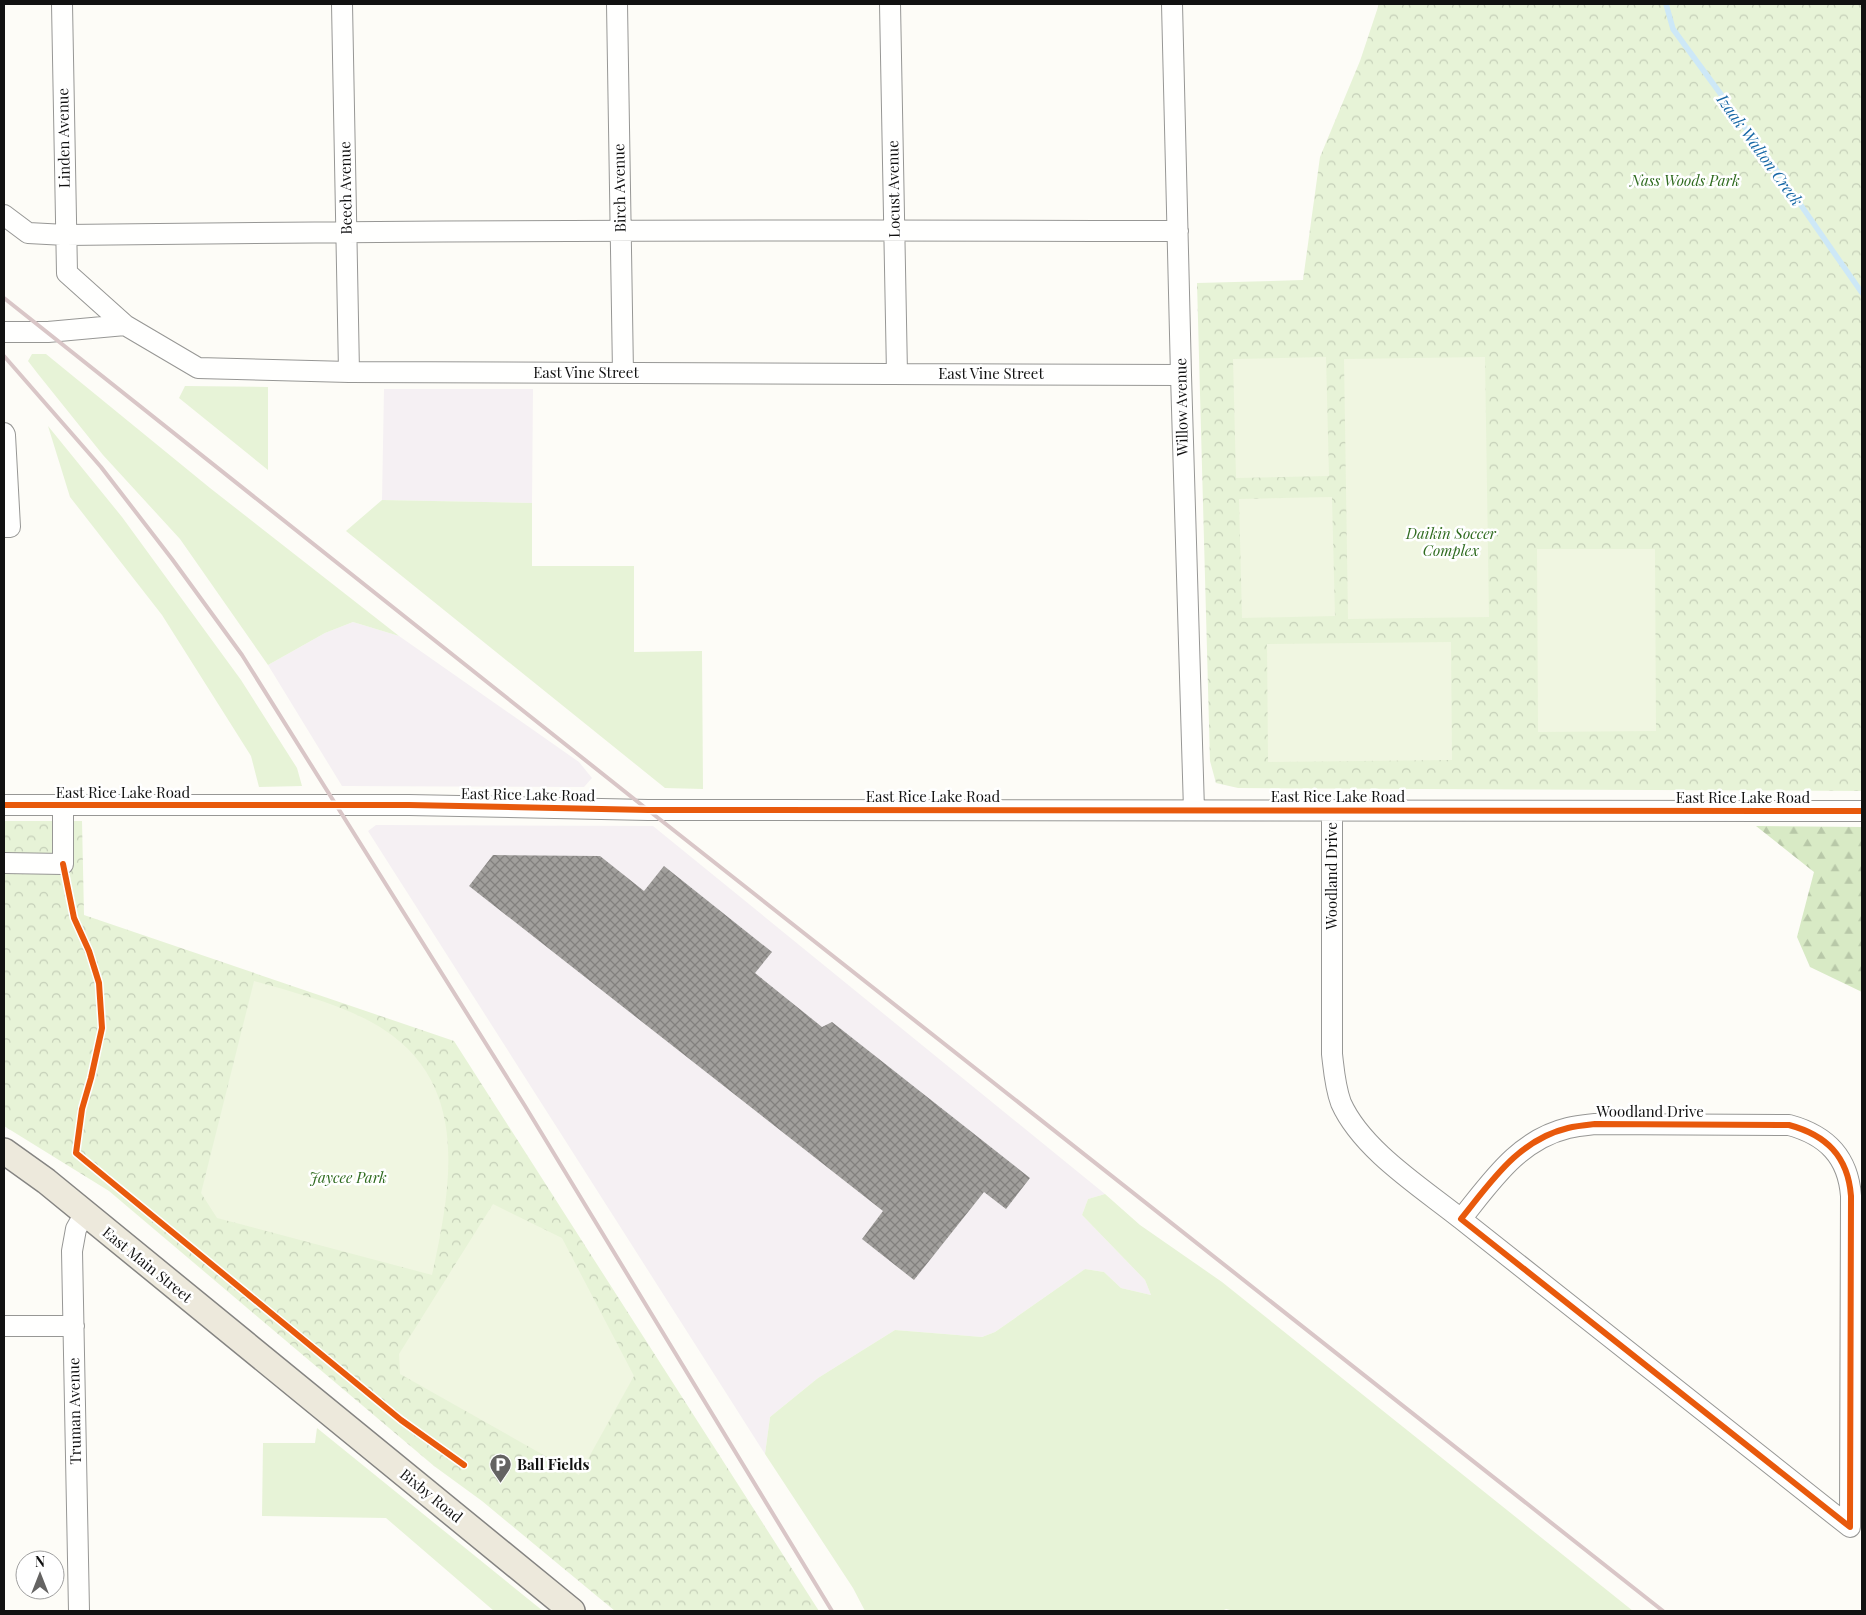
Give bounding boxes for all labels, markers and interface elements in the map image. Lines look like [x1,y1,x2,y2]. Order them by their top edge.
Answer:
street label: Linden Avenue [52,88,74,188]
water label: Izaak Walton Creek [1712,89,1808,210]
street label: Locust Avenue [882,140,904,238]
street label: Beech Avenue [334,141,356,235]
street label: Birch Avenue [608,143,630,233]
park label: Nass Woods Park [1628,170,1740,190]
street label: Willow Avenue [1170,358,1192,457]
street label: East Vine Street [533,362,639,382]
street label: East Vine Street [938,363,1044,383]
park label: Daikin Soccer Complex [1405,523,1497,560]
street label: East Rice Lake Road [56,782,190,802]
street label: East Rice Lake Road [461,783,596,805]
street label: East Rice Lake Road [866,786,1000,806]
street label: East Rice Lake Road [1271,786,1405,806]
street label: East Rice Lake Road [1676,787,1810,807]
street label: Woodland Drive [1321,822,1341,931]
street label: Woodland Drive [1595,1101,1704,1121]
park label: Jaycee Park [309,1167,387,1187]
street label: East Main Street [99,1222,197,1307]
street label: Truman Avenue [63,1357,85,1465]
parking icon: Ball Fields [489,1453,513,1484]
place label: Ball Fields [517,1454,589,1474]
street label: Bixby Road [396,1464,467,1527]
north arrow [15,1550,65,1600]
text: N [35,1552,45,1571]

